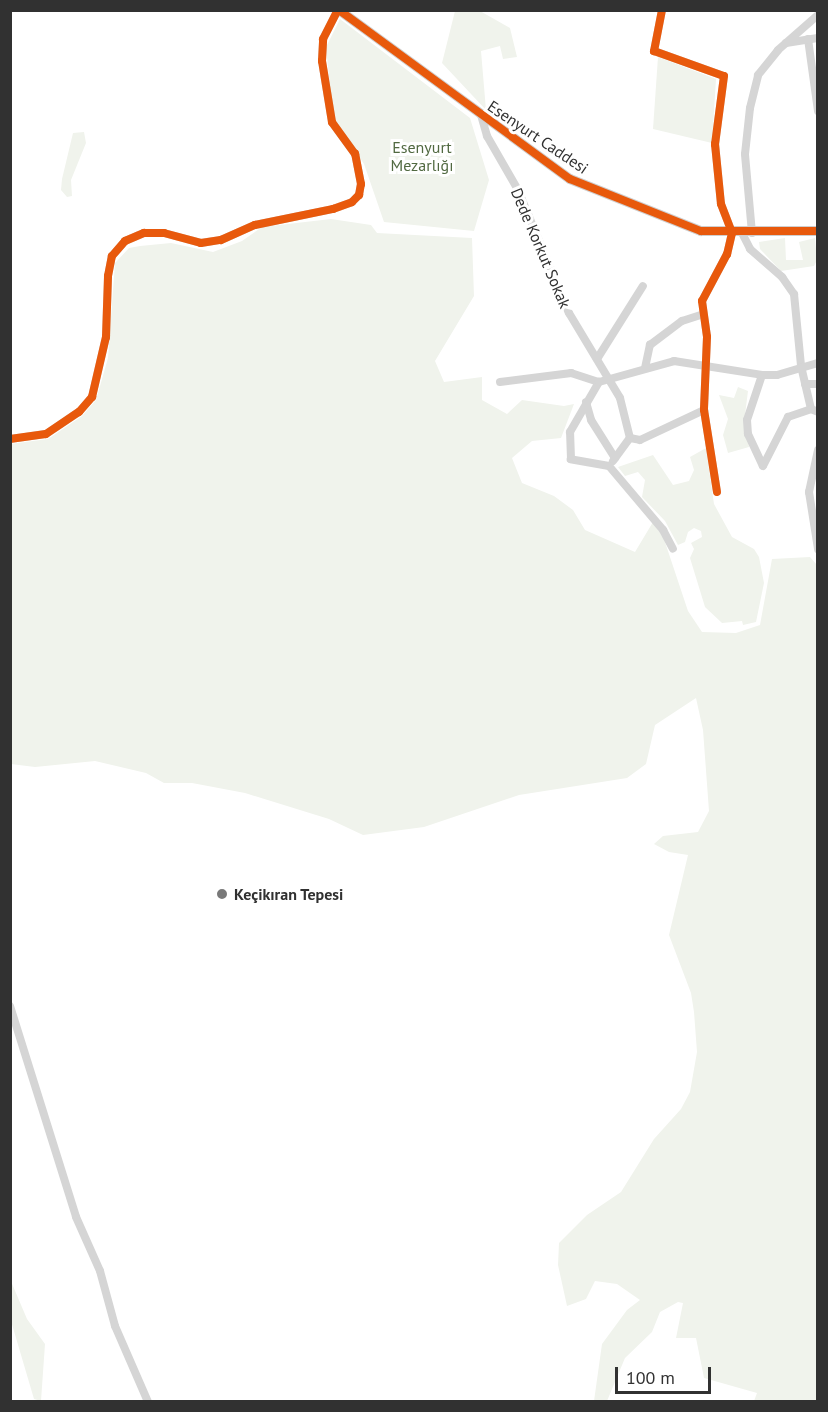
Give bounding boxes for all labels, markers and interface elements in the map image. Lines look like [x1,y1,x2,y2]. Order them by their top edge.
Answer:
street label: Esenyurt Caddesi [484,96,592,178]
park label: Esenyurt Mezarlığı [391,137,453,175]
street label: Dede Korkut Sokak [507,185,575,311]
place label: Keçikıran Tepesi [234,884,344,904]
marker: Keçikıran Tepesi [215,887,229,901]
scale bar [618,1355,714,1393]
text: 100 m [626,1366,675,1389]

